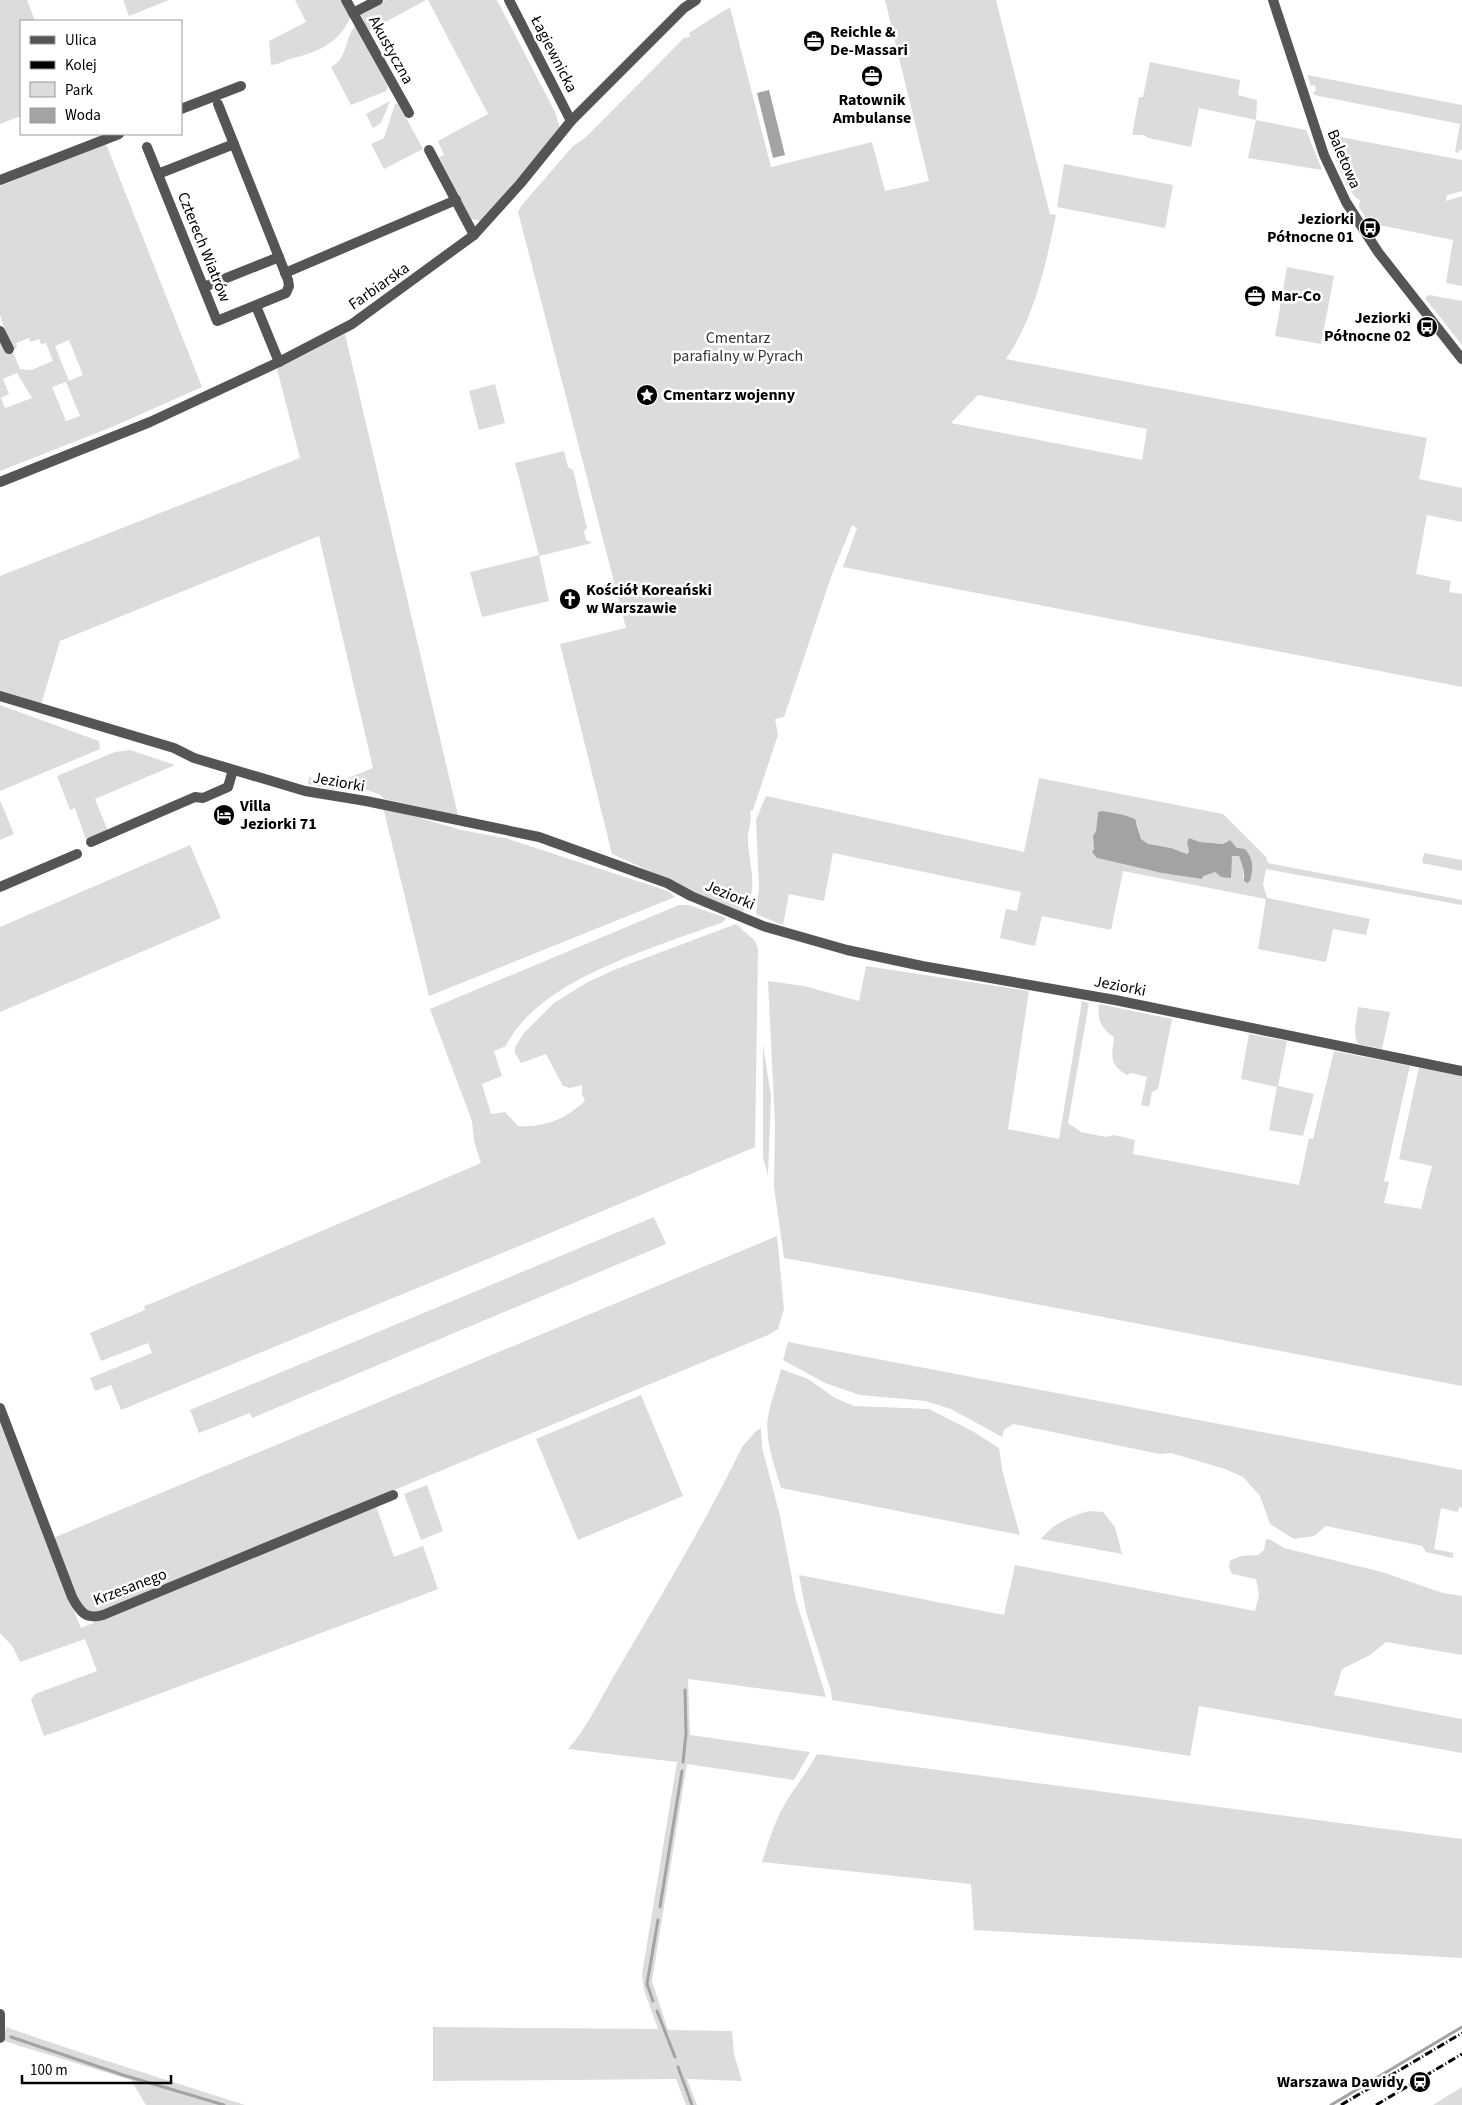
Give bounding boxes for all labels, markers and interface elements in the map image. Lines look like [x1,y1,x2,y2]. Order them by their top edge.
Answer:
street label: Łagiewnicka [525,11,583,96]
street label: Akustyczna [363,12,419,88]
legend [20,20,182,135]
place label: Reichle & De-Massari [830,21,908,61]
office icon: Reichle & De-Massari [802,29,826,53]
text: Ulica [65,30,96,51]
text: Kolej [65,55,97,76]
office icon: Ratownik Ambulanse [860,64,884,88]
text: Park [65,80,94,101]
place label: Ratownik Ambulanse [832,89,911,129]
text: Woda [65,105,101,126]
street label: Baletowa [1322,126,1366,192]
street label: Czterech Wiatrów [172,189,236,306]
place label: Jeziorki Północne 01 [1267,208,1354,248]
bus stop icon: Jeziorki Północne 01 [1358,216,1382,240]
street label: Farbiarska [344,257,414,315]
office icon: Mar-Co [1243,284,1267,308]
place label: Mar-Co [1271,285,1321,307]
place label: Jeziorki Północne 02 [1324,307,1411,347]
bus stop icon: Jeziorki Północne 02 [1415,315,1439,339]
park label: Cmentarz parafialny w Pyrach [673,327,803,367]
place icon: Cmentarz wojenny [635,383,659,407]
place label: Cmentarz wojenny [663,384,796,406]
place label: Kościół Koreański w Warszawie [586,579,712,619]
church icon: Kościół Koreański w Warszawie [558,587,582,611]
street label: Jeziorki [311,767,367,797]
place label: Villa Jeziorki 71 [239,795,317,835]
hotel icon: Villa Jeziorki 71 [212,803,236,827]
street label: Jeziorki [702,875,758,915]
street label: Jeziorki [1092,970,1148,1002]
street label: Krzesanego [90,1563,170,1611]
scale bar [22,2052,171,2084]
text: 100 m [30,2060,68,2081]
station icon: Warszawa Dawidy [1408,2070,1432,2094]
place label: Warszawa Dawidy [1277,2071,1405,2093]

